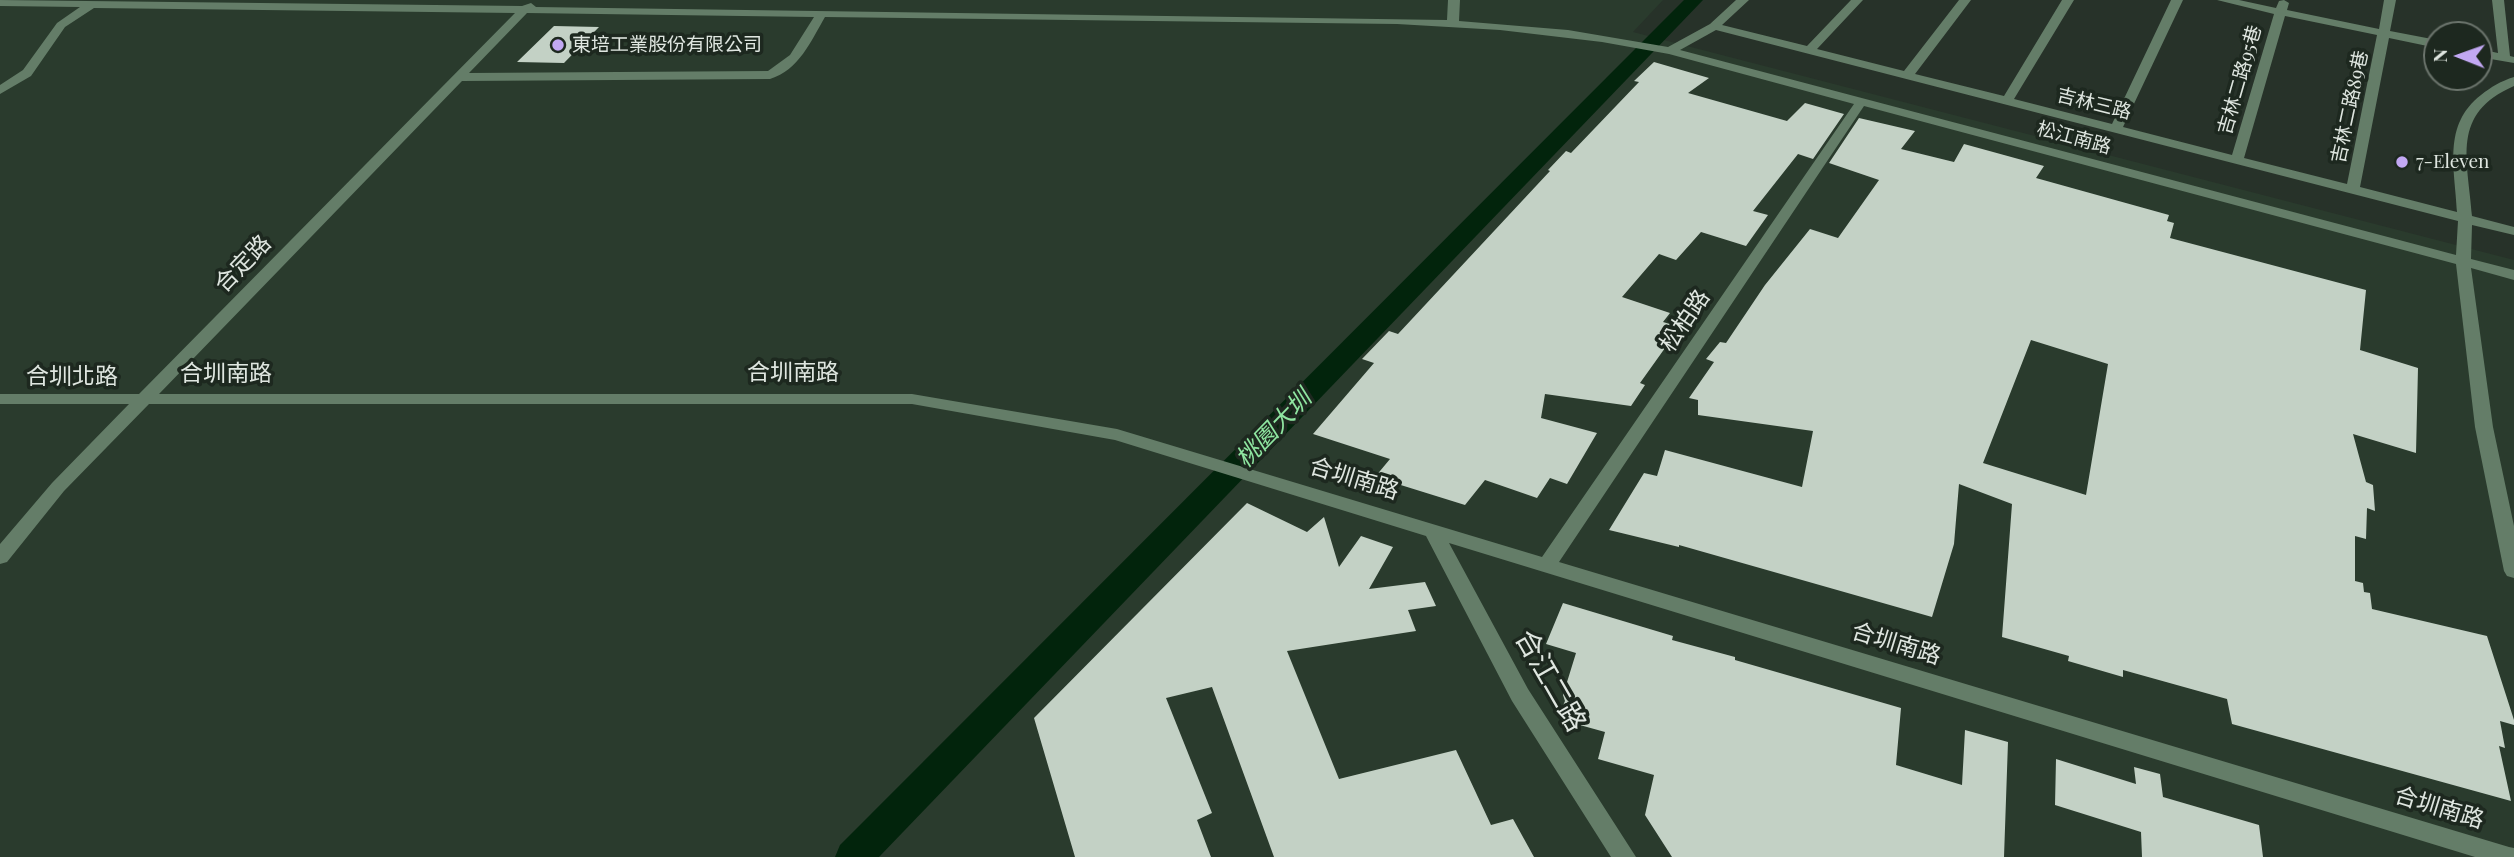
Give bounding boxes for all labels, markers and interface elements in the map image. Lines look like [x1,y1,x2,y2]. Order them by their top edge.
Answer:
north arrow [2423,21,2493,91]
street label: 吉林二路95巷 [2214,23,2266,137]
place label: 東培工業股份有限公司 [572,34,762,56]
marker: 東培工業股份有限公司 [550,37,566,53]
street label: 吉林二路89巷 [2327,49,2373,165]
text: N [2426,49,2452,63]
street label: 吉林三路 [2054,84,2134,124]
street label: 松江南路 [2034,117,2114,159]
place label: 7-Eleven [2416,151,2489,173]
marker: 7-Eleven [2394,154,2410,170]
street label: 合定路 [209,230,277,298]
street label: 松柏路 [1654,285,1716,357]
street label: 合圳南路 [747,359,839,387]
street label: 合圳南路 [180,360,272,388]
street label: 合圳北路 [26,363,118,391]
water label: 桃園大圳 [1230,384,1318,474]
street label: 合圳南路 [1306,452,1402,506]
street label: 合圳南路 [1848,617,1944,671]
street label: 合江二路 [1507,624,1593,738]
street label: 合圳南路 [2391,781,2487,835]

